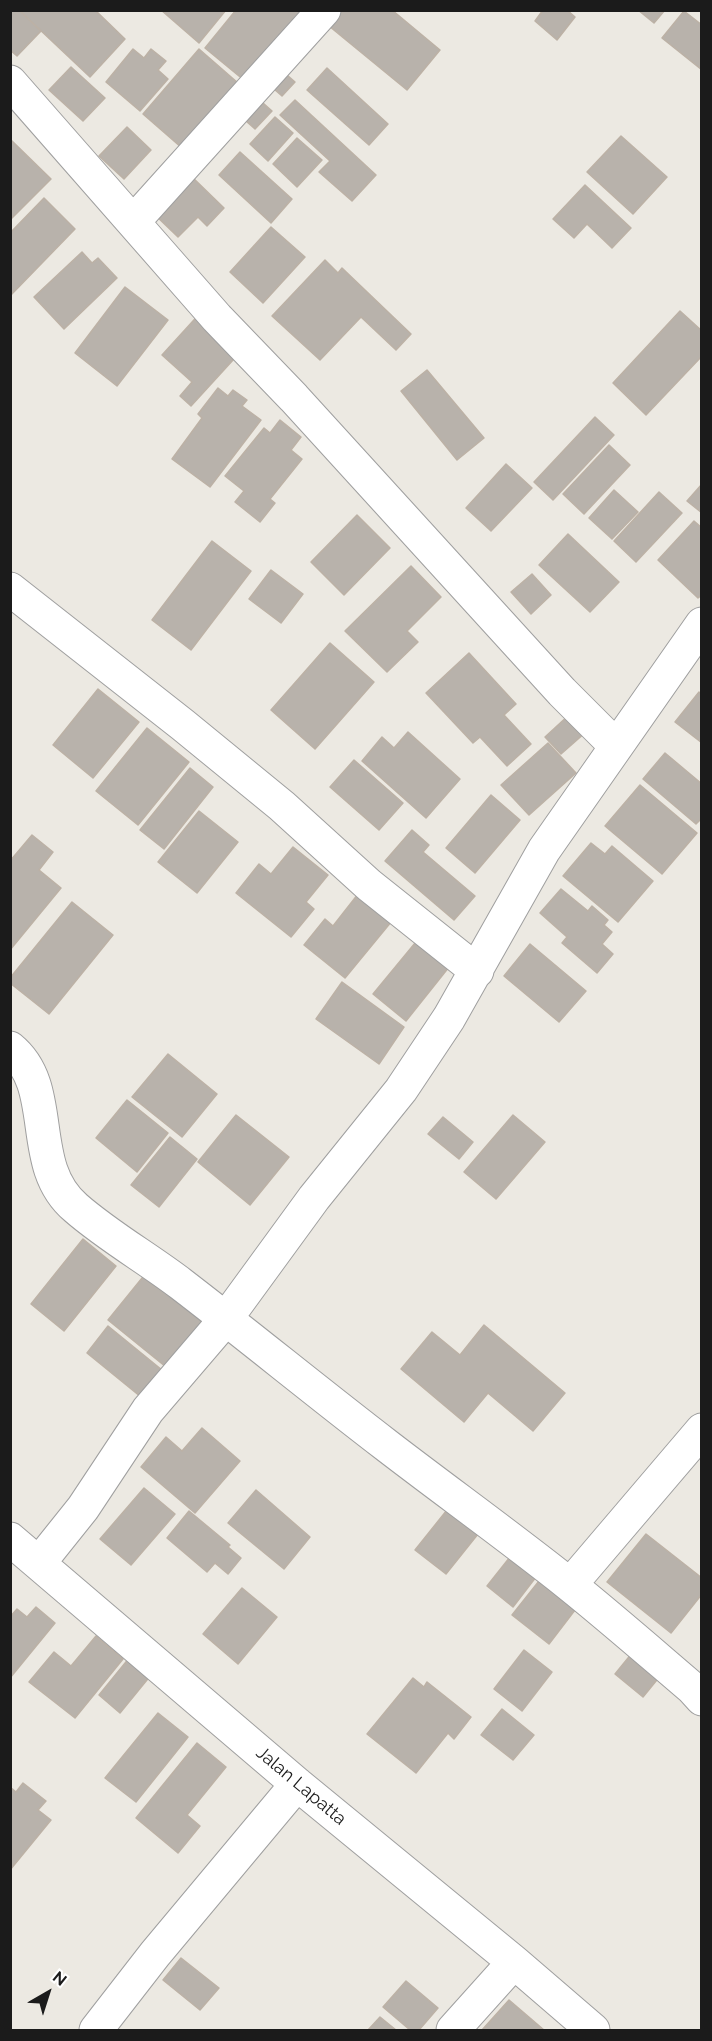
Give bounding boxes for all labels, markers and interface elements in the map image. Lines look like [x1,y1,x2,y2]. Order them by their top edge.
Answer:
street label: Jalan Lapatta [251,1742,351,1830]
north arrow [18,1963,78,2023]
text: N [49,1967,70,1990]

